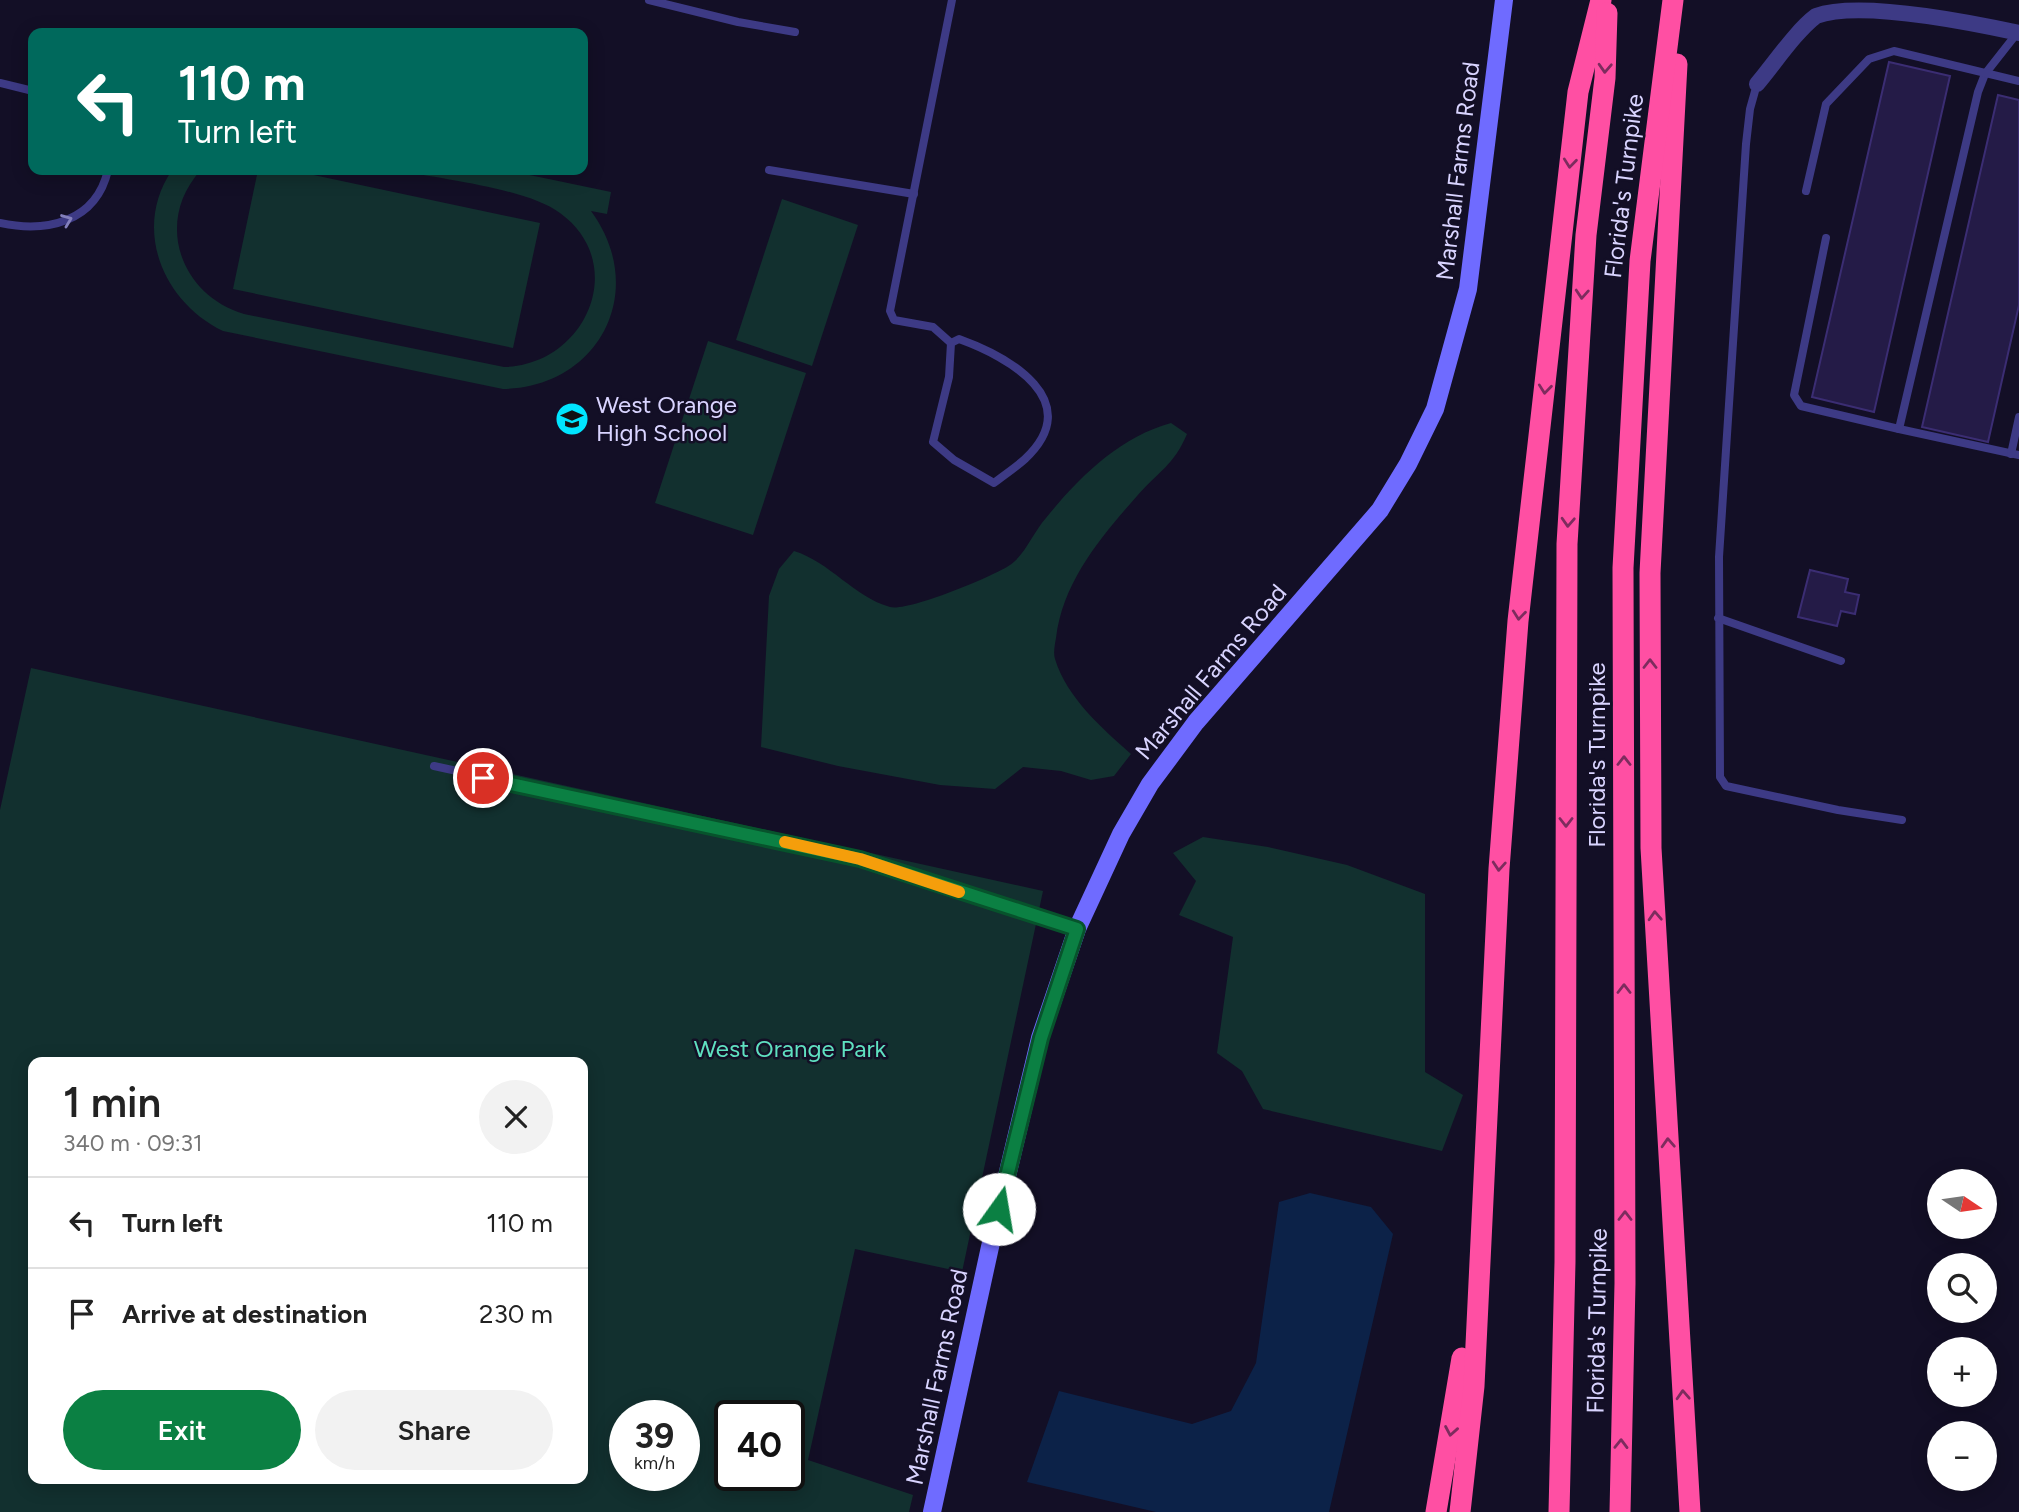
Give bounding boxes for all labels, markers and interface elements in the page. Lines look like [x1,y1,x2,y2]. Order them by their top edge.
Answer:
text: 110 m [178,53,306,112]
icon: left [63,56,154,147]
street label: Marshall Farms Road [1430,60,1485,282]
one-way arrow [1597,63,1612,74]
street label: Florida's Turnpike [1598,92,1649,280]
text: Turn left [178,113,297,151]
one-way arrow [1563,158,1578,169]
one-way arrow [60,215,72,229]
one-way arrow [1574,289,1589,300]
one-way arrow [1538,383,1553,395]
place label: West Orange High School [596,390,737,447]
school or university icon: West Orange High School [553,400,591,438]
one-way arrow [1561,516,1576,527]
street label: Marshall Farms Road [1129,578,1292,765]
one-way arrow [1512,610,1527,621]
one-way arrow [1642,659,1658,669]
street label: Florida's Turnpike [1582,662,1611,848]
pin [453,748,513,808]
one-way arrow [1616,756,1632,766]
icon: arrive [464,759,502,797]
one-way arrow [1558,818,1574,828]
one-way arrow [1492,861,1507,872]
one-way arrow [1648,910,1663,921]
one-way arrow [1616,983,1632,994]
park label: West Orange Park [694,1034,887,1063]
text: 1 min [63,1077,161,1128]
button: close [479,1080,553,1154]
text: 340 m · 09:31 [63,1129,203,1157]
one-way arrow [1661,1138,1676,1149]
north arrow [1927,1169,1997,1239]
map controls [1927,1169,1997,1491]
position arrow [962,1172,1036,1246]
icon: left [63,1204,101,1242]
text: Turn left [122,1207,223,1239]
text: 110 m [486,1207,553,1239]
one-way arrow [1617,1211,1633,1221]
street label: Florida's Turnpike [1580,1228,1613,1414]
button: search [1927,1253,1997,1323]
street label: Marshall Farms Road [899,1266,974,1488]
icon: arrive [63,1295,101,1333]
text: Arrive at destination [122,1298,367,1330]
text: 230 m [479,1298,553,1330]
button: + [1927,1337,1997,1407]
one-way arrow [1676,1389,1691,1400]
button: Exit [63,1390,301,1470]
button: Share [315,1390,553,1470]
speed limit sign: 40 [714,1400,805,1491]
text: 39 [635,1415,674,1457]
button: − [1927,1421,1997,1491]
one-way arrow [1444,1425,1459,1437]
one-way arrow [1614,1438,1629,1449]
text: km/h [634,1452,675,1474]

